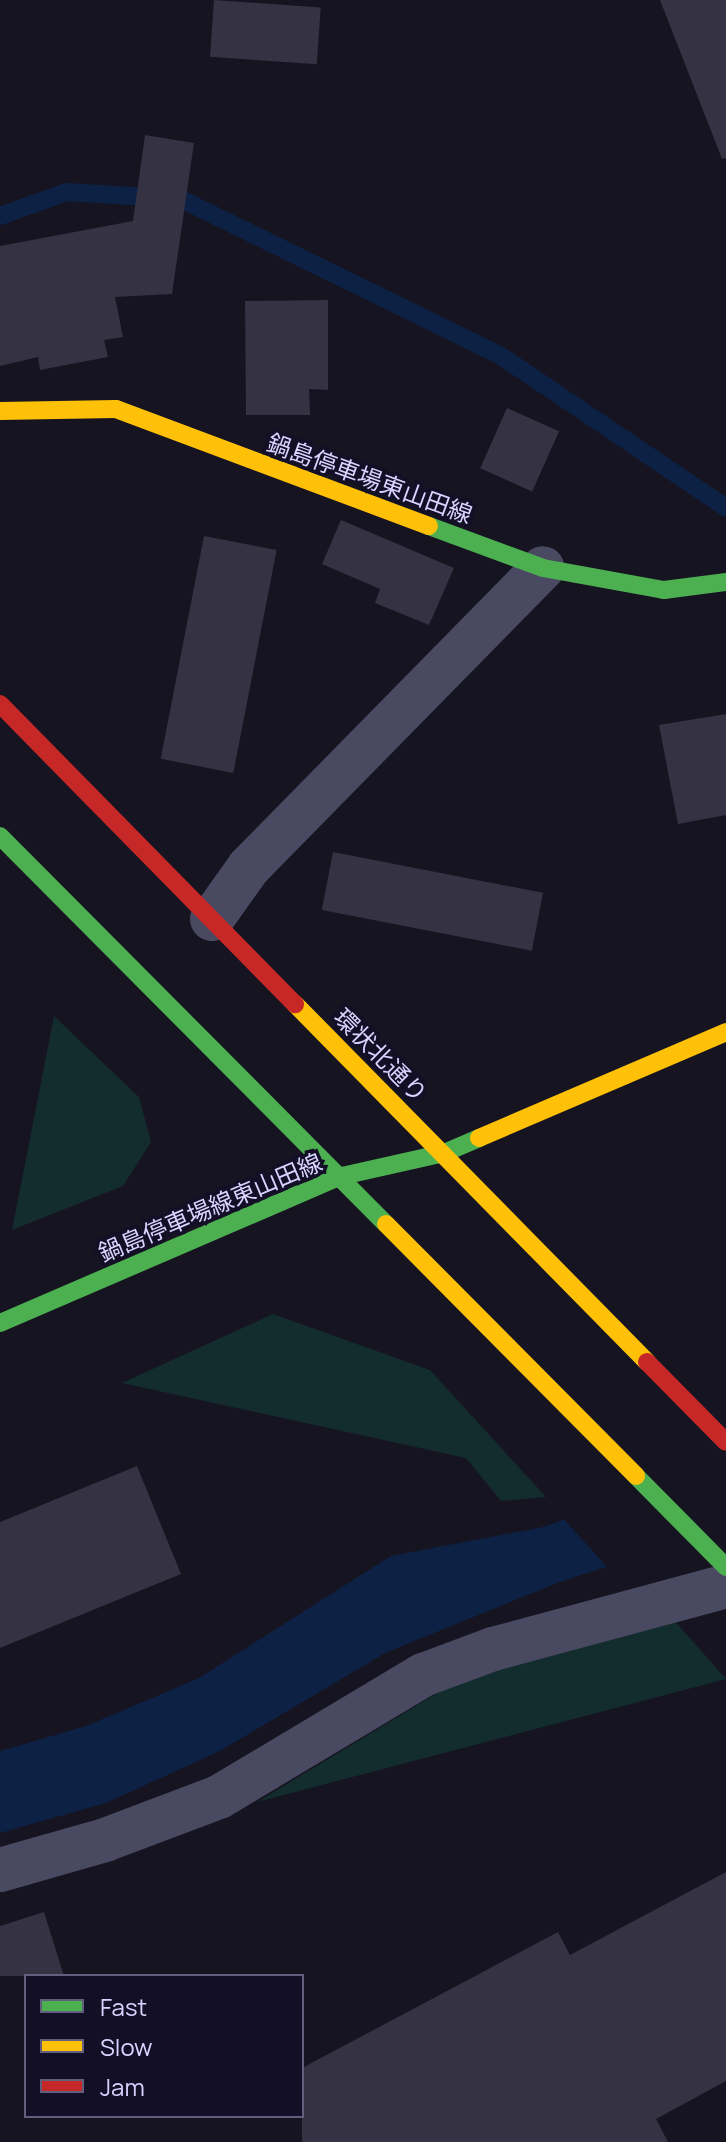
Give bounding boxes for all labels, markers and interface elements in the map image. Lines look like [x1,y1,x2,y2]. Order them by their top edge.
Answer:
street label: 鍋島停車場東山田線 [264,428,476,528]
street label: 環状北通り [328,1002,434,1108]
street label: 鍋島停車場線東山田線 [94,1147,326,1267]
legend [24,1974,304,2118]
text: Fast [100,1990,147,2023]
text: Slow [100,2030,153,2063]
text: Jam [100,2070,145,2103]

